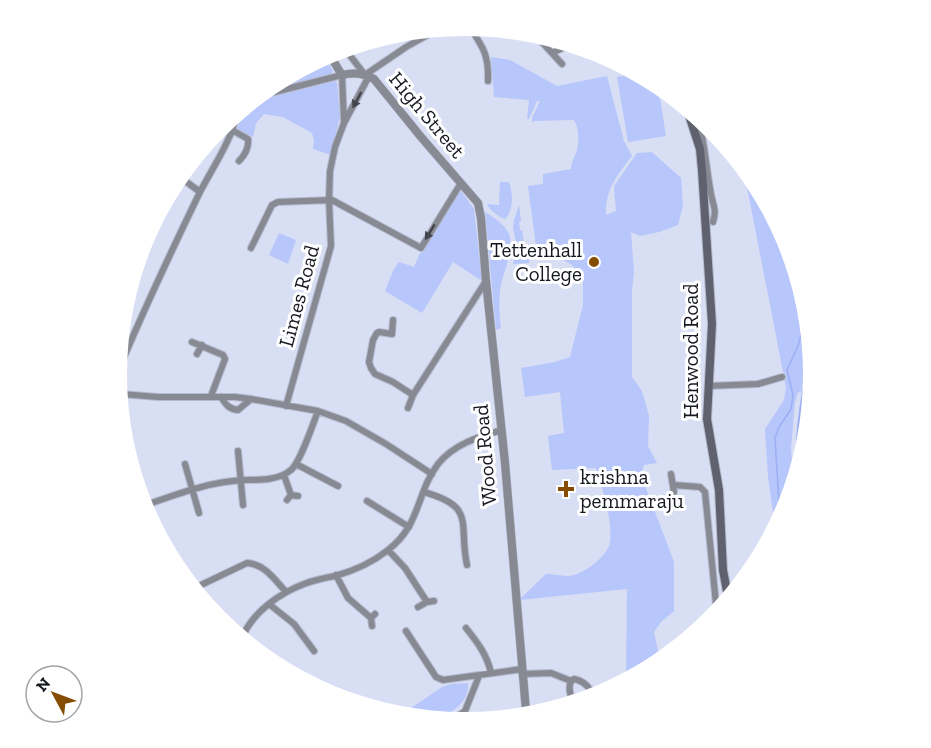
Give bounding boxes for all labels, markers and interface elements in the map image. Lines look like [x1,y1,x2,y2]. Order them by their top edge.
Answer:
street label: High Street [384,66,471,163]
one-way arrow [352,92,362,109]
one-way arrow [425,224,436,240]
place label: Tettenhall College [490,237,582,286]
street label: Limes Road [273,242,324,350]
marker: Tettenhall College [587,255,601,269]
street label: Henwood Road [678,283,703,419]
street label: Wood Road [468,403,501,507]
place label: krishna pemmaraju [580,464,684,514]
marker: krishna pemmaraju [557,480,575,498]
north arrow [24,664,84,724]
text: N [32,674,54,695]

